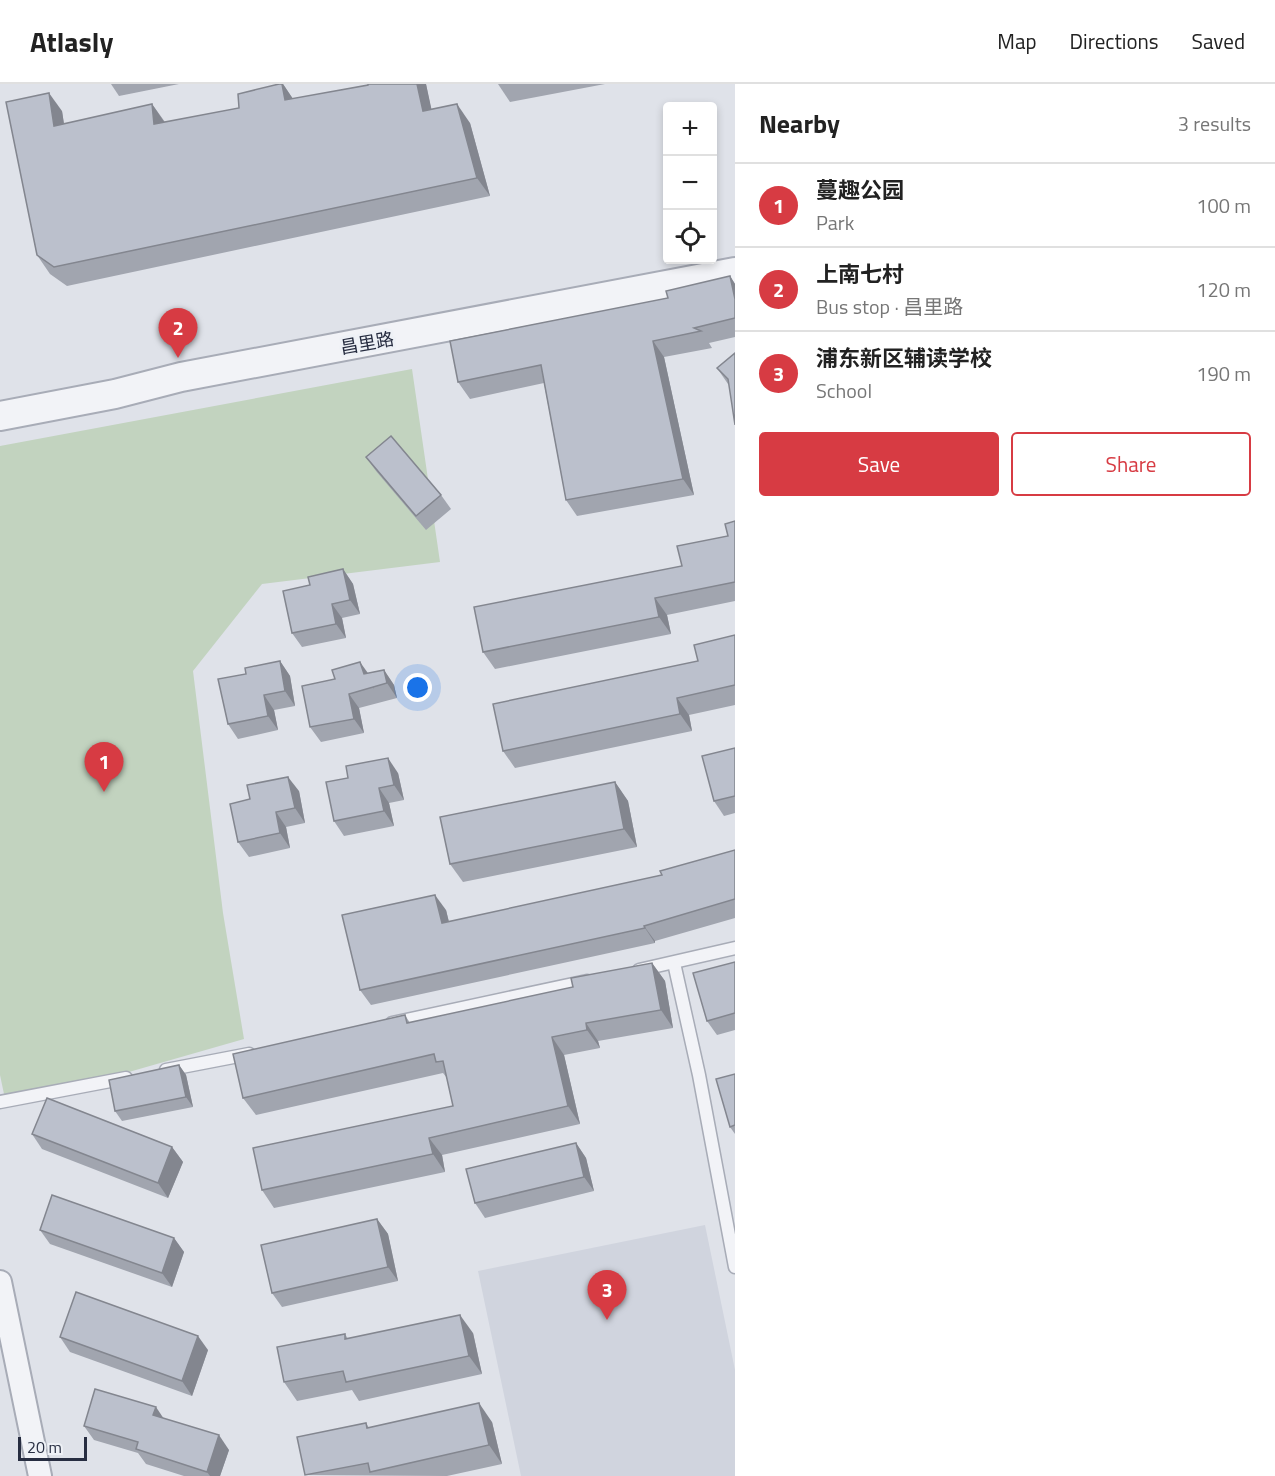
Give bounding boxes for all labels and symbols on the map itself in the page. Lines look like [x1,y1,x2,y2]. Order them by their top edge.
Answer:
pin: 2 [158,308,198,358]
street label: 昌里路 [338,325,396,361]
your location [403,673,432,702]
pin: 1 [84,742,124,792]
pin: 3 [588,1270,626,1320]
scale bar [18,1434,87,1462]

